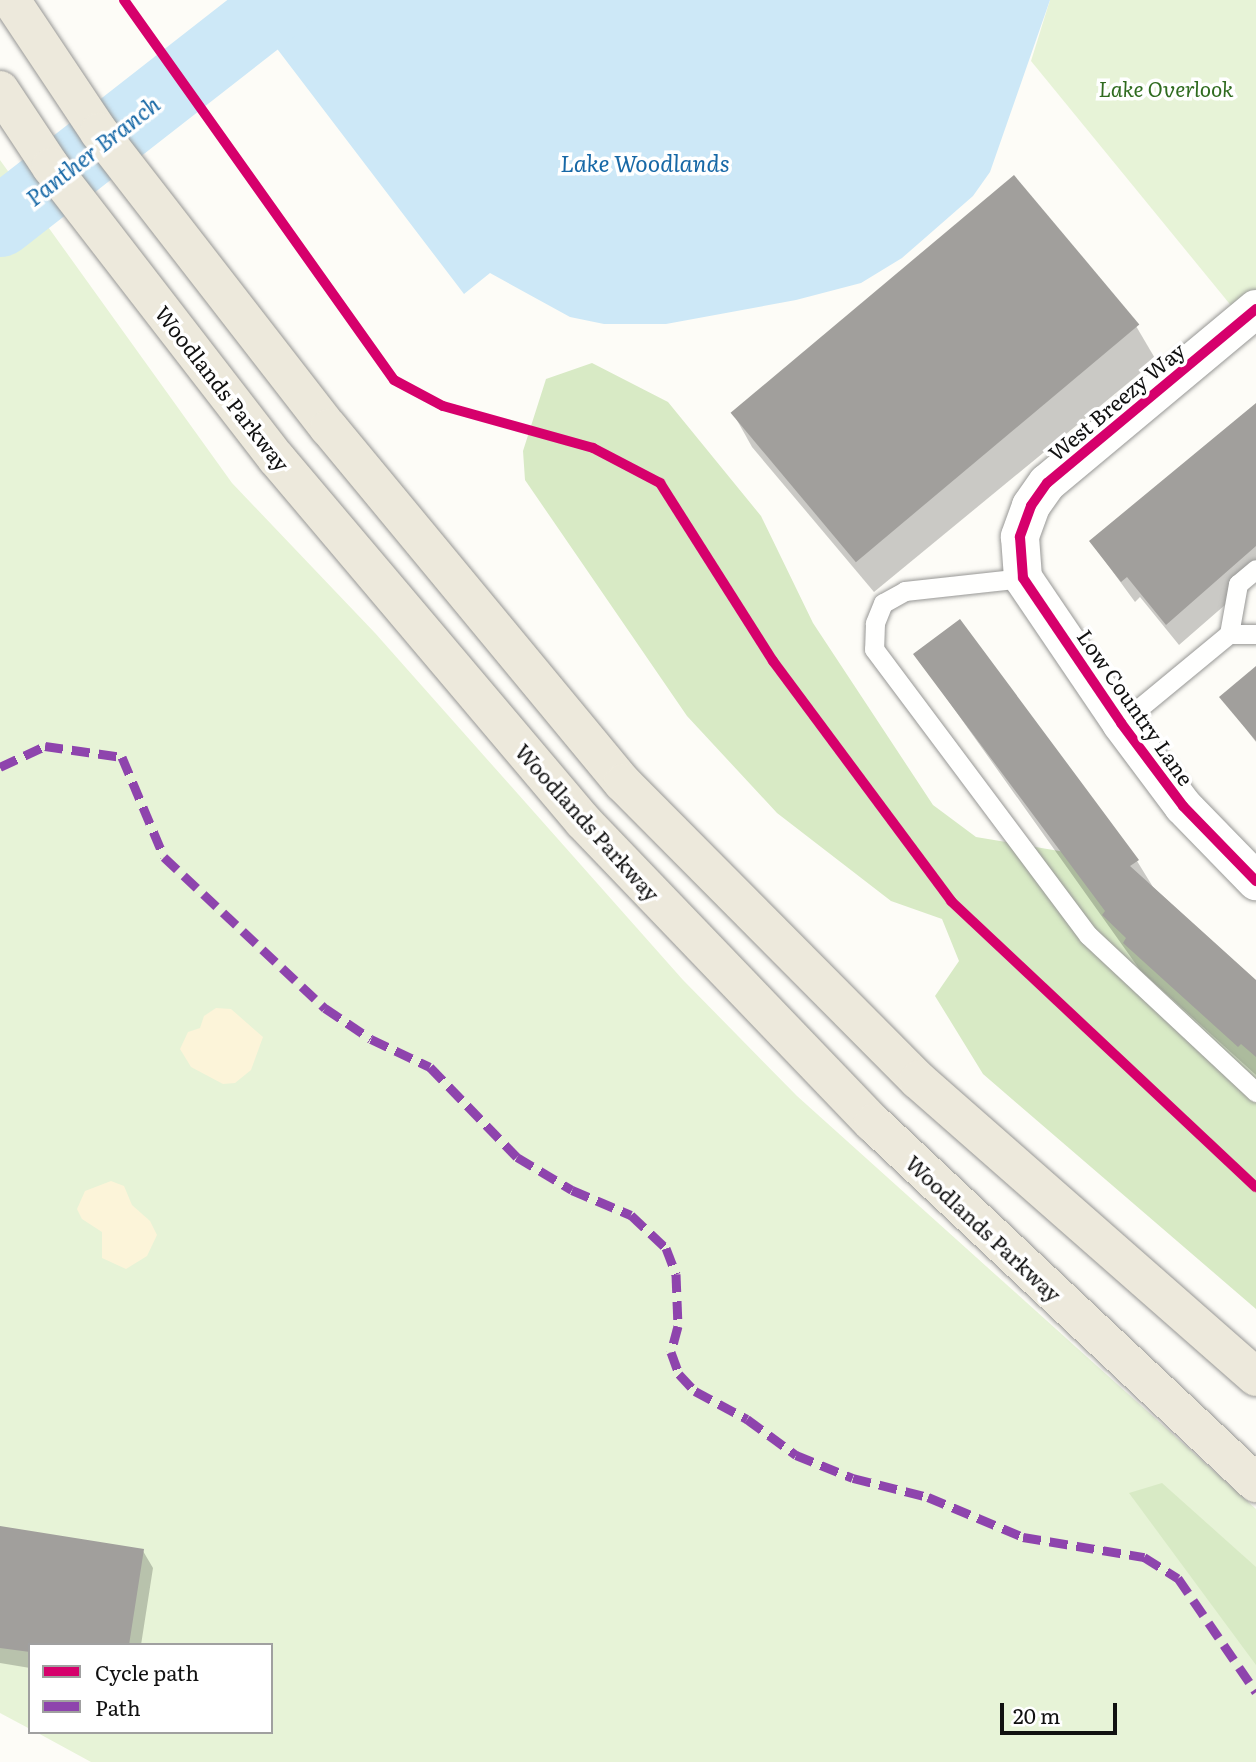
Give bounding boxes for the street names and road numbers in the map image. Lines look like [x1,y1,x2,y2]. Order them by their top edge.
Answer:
street label: Woodlands Parkway [151,300,295,476]
street label: West Breezy Way [1043,337,1189,465]
street label: Low Country Lane [1073,624,1199,790]
street label: Woodlands Parkway [511,738,665,906]
street label: Woodlands Parkway [901,1150,1067,1306]

